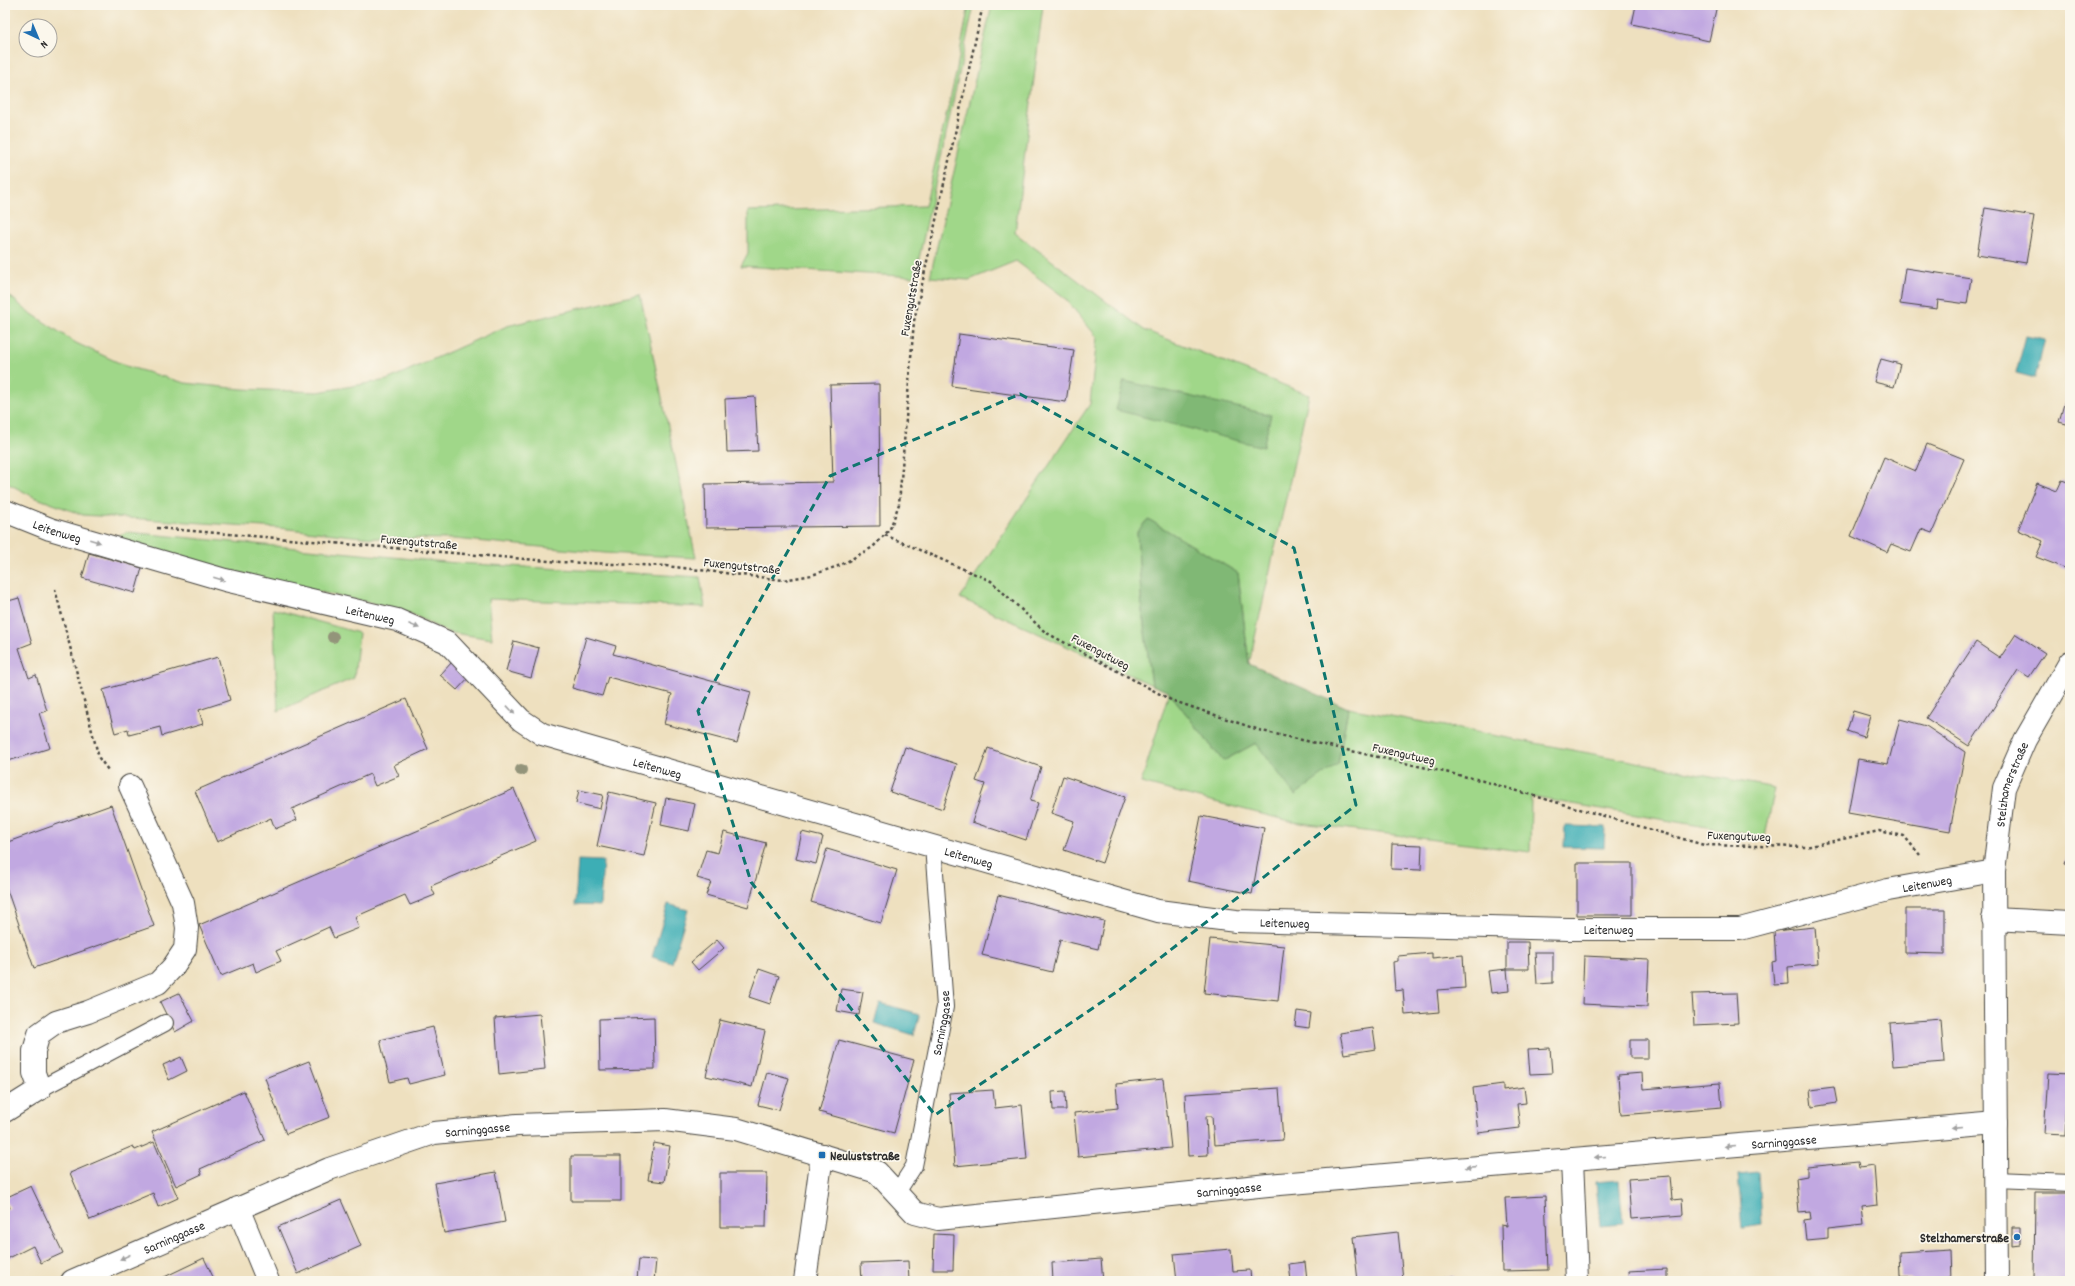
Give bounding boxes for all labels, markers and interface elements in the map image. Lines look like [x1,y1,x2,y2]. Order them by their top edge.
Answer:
north arrow [18,18,58,58]
text: N [36,36,51,52]
street label: Fuxengutstraße [896,259,929,338]
street label: Leitenweg [29,516,83,550]
street label: Fuxengutstraße [380,531,458,556]
one-way arrow [89,538,101,544]
street label: Fuxengutstraße [702,554,781,581]
one-way arrow [214,576,226,582]
street label: Leitenweg [343,601,397,631]
one-way arrow [408,624,420,630]
street label: Fuxengutweg [1067,630,1133,677]
one-way arrow [506,705,515,715]
street label: Fuxengutweg [1370,739,1437,772]
street label: Stelzhamerstraße [1992,739,2035,828]
street label: Leitenweg [630,754,684,786]
street label: Fuxengutweg [1707,827,1771,848]
street label: Leitenweg [942,843,995,875]
street label: Leitenweg [1901,872,1954,899]
street label: Leitenweg [1260,915,1310,935]
street label: Leitenweg [1584,922,1634,941]
street label: Sarninggasse [929,990,957,1057]
street label: Sarninggasse [444,1119,511,1144]
one-way arrow [1951,1123,1963,1130]
street label: Sarninggasse [1751,1131,1818,1156]
one-way arrow [1724,1143,1736,1149]
place label: Neuluststraße [830,1148,900,1167]
marker: Neuluststraße [817,1150,827,1160]
one-way arrow [1594,1154,1606,1160]
one-way arrow [1465,1164,1477,1171]
street label: Sarninggasse [1196,1179,1263,1204]
street label: Sarninggasse [141,1217,209,1261]
place label: Stelzhamerstraße [1920,1230,2009,1249]
marker: Stelzhamerstraße [2012,1232,2022,1242]
one-way arrow [119,1254,131,1260]

